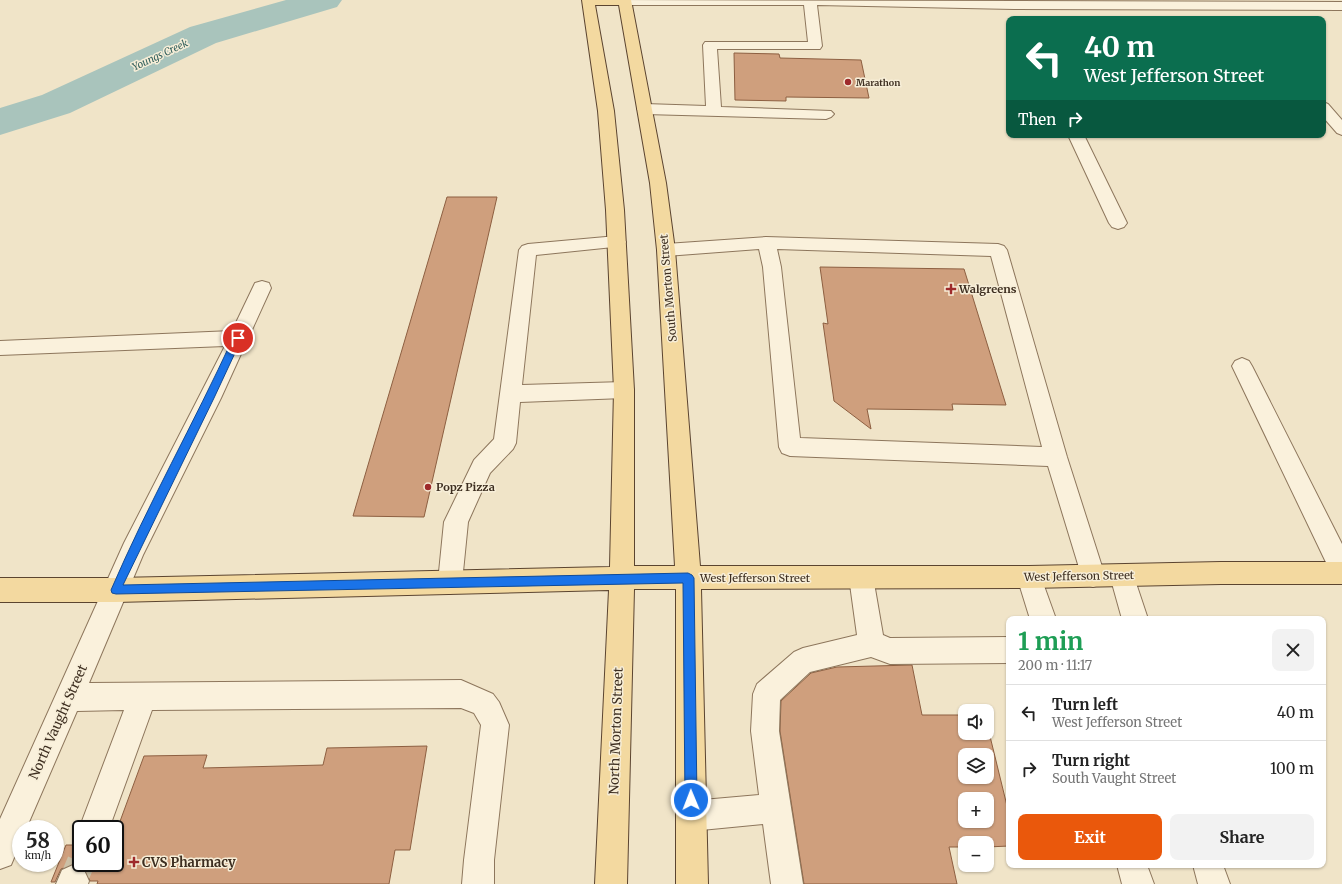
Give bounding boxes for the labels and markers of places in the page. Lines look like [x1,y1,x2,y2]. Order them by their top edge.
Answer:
marker: Marathon [843,77,853,87]
place label: Marathon [856,77,900,88]
place label: Walgreens [958,282,1017,296]
marker: Walgreens [946,284,956,294]
pin [221,321,255,355]
place label: Popz Pizza [436,480,495,494]
marker: Popz Pizza [423,482,433,492]
place label: CVS Pharmacy [142,854,236,871]
marker: CVS Pharmacy [129,857,139,867]

